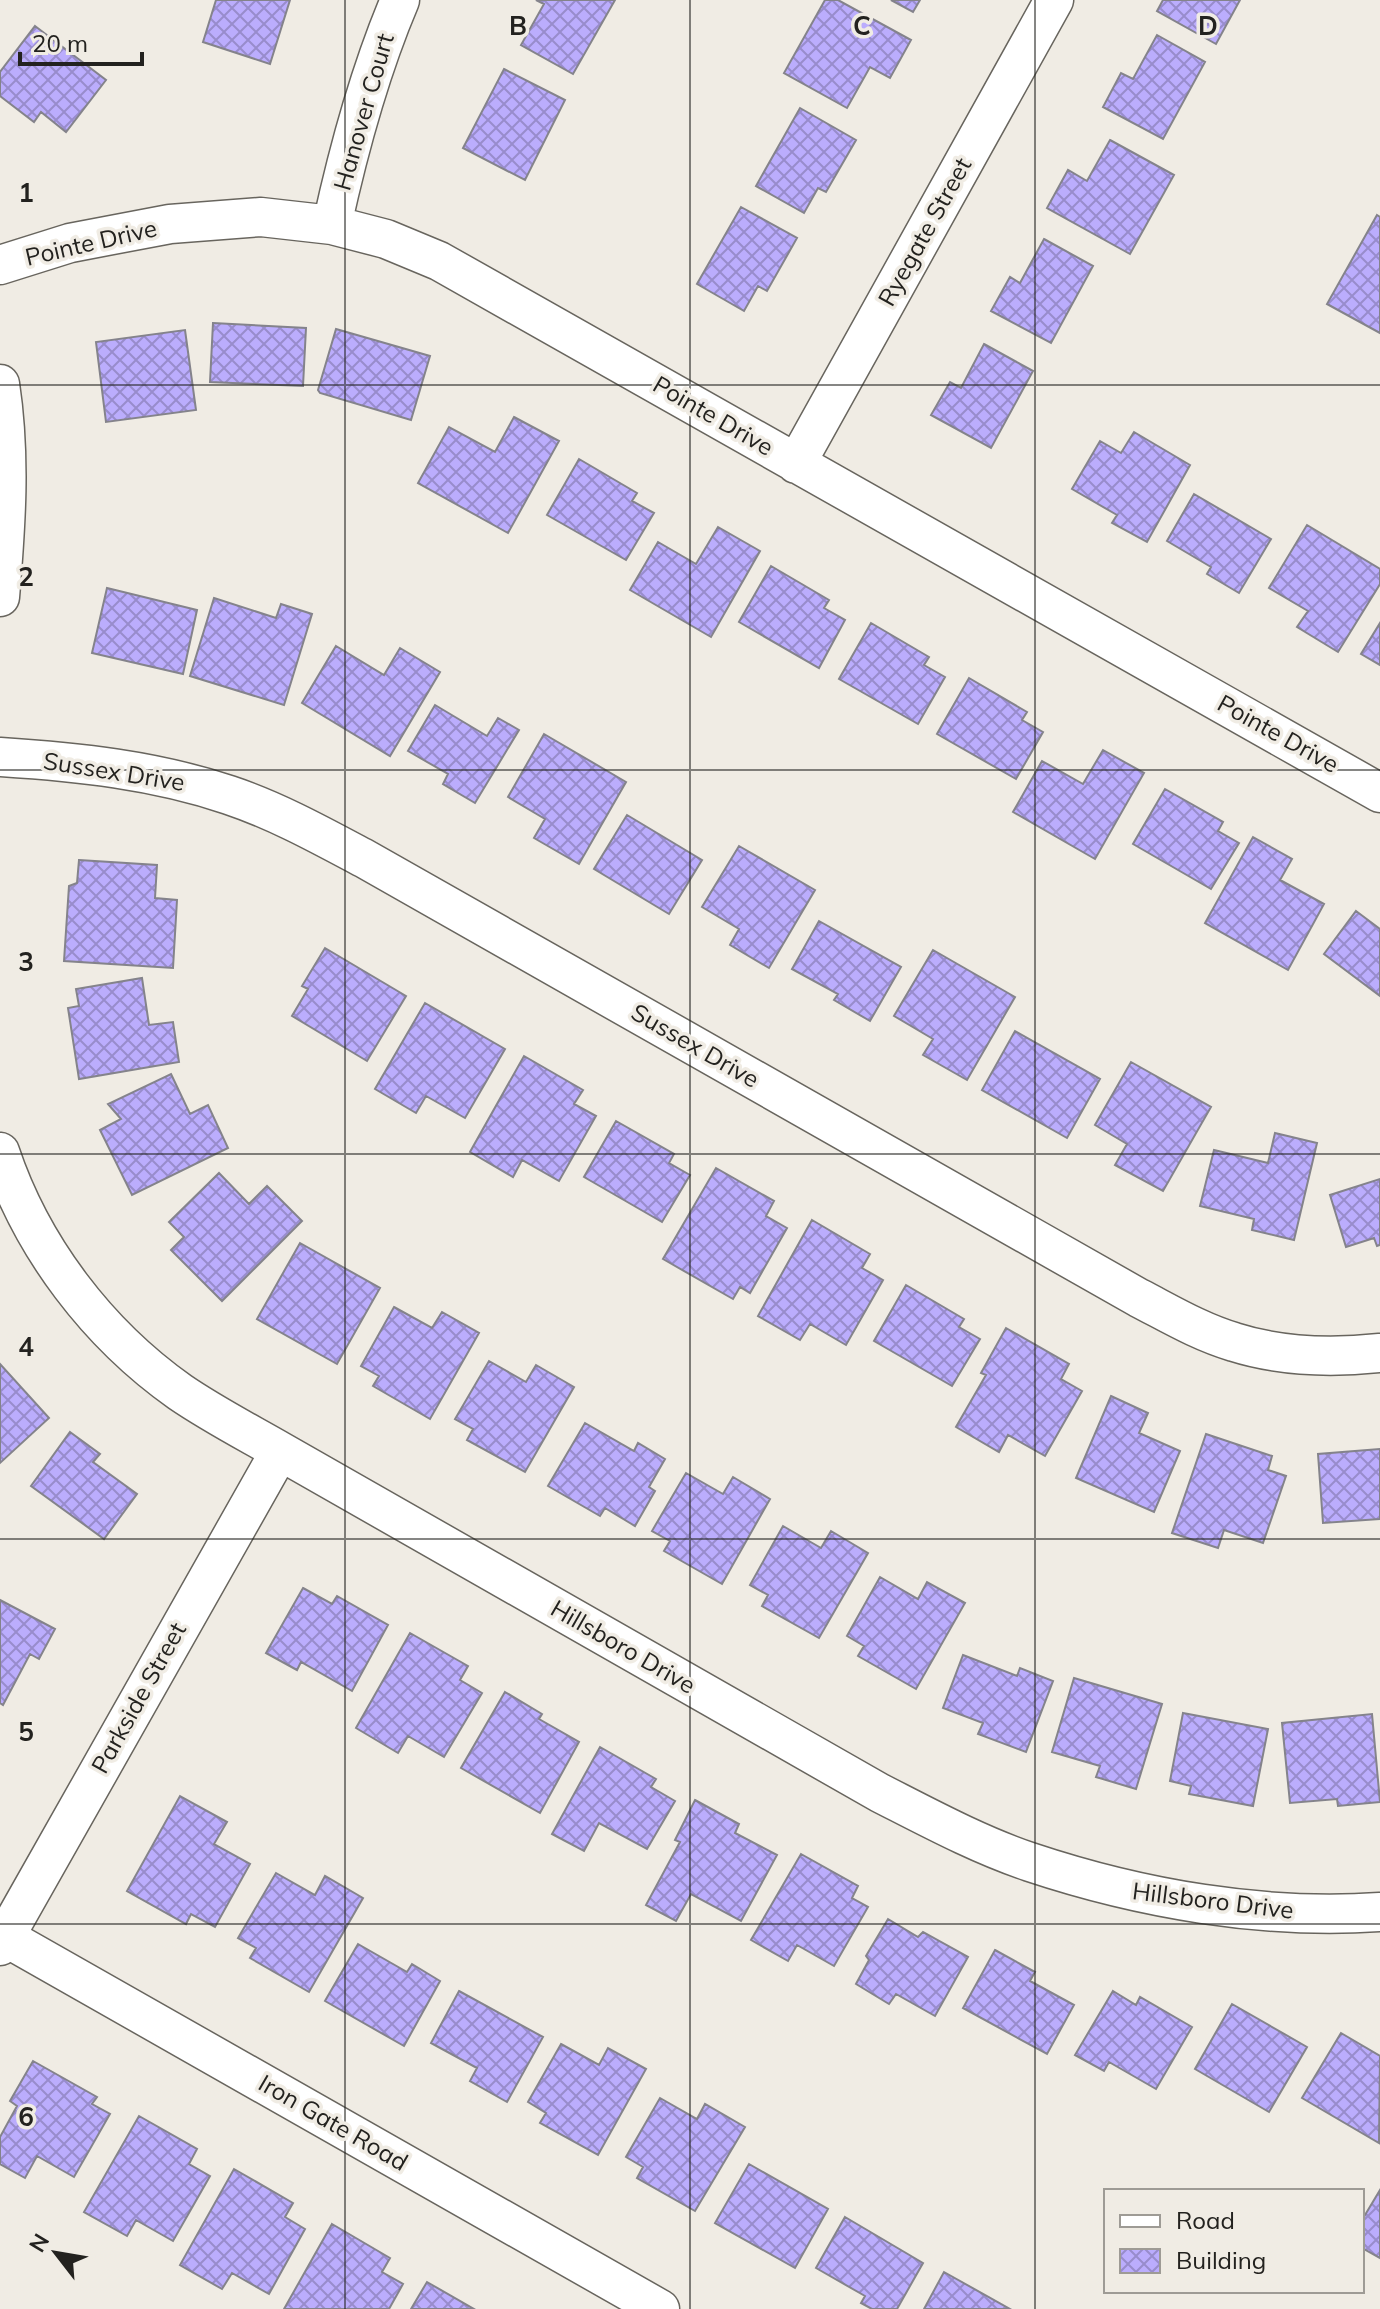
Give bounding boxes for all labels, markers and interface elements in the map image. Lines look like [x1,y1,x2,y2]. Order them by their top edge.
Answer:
text: B [509,9,527,42]
text: C [853,9,871,42]
text: D [1198,9,1218,42]
scale bar [20,16,142,66]
text: 20 m [32,28,88,58]
street label: Hanover Court [326,30,400,194]
street label: Ryegate Street [871,152,977,311]
text: 1 [18,176,34,209]
street label: Pointe Drive [22,212,160,272]
street label: Pointe Drive [648,369,779,462]
text: 2 [18,560,34,593]
street label: Pointe Drive [1213,687,1344,779]
street label: Sussex Drive [41,745,187,797]
text: 3 [18,945,34,978]
street label: Sussex Drive [626,996,765,1094]
text: 4 [18,1330,34,1363]
street label: Hillsboro Drive [546,1593,701,1700]
street label: Parkside Street [84,1617,192,1778]
text: 5 [18,1715,34,1748]
street label: Hillsboro Drive [1131,1875,1295,1925]
street label: Iron Gate Road [254,2067,413,2177]
text: 6 [18,2100,34,2133]
legend [1104,2189,1364,2293]
text: Road [1176,2205,1235,2235]
north arrow [16,2213,96,2293]
text: N [23,2228,55,2257]
text: Building [1176,2245,1266,2275]

